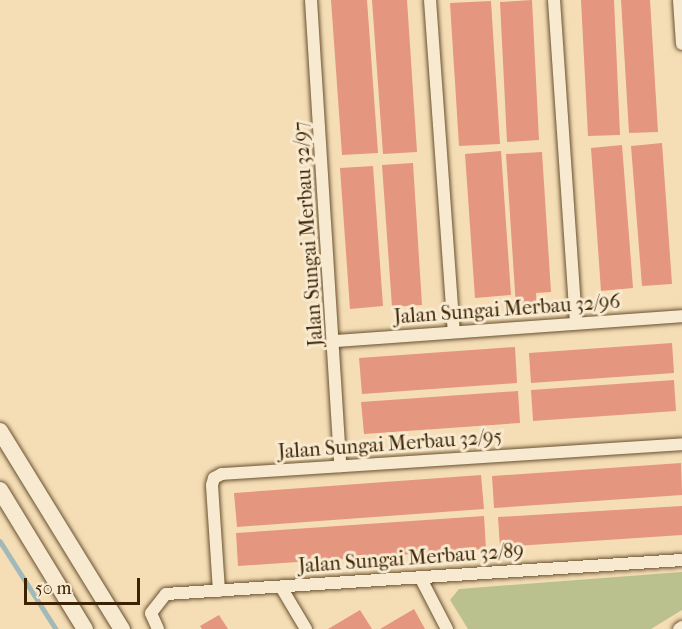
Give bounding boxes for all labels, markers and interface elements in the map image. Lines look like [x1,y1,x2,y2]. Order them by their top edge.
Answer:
street label: Jalan Sungai Merbau 32/97 [288,121,328,347]
street label: Jalan Sungai Merbau 32/96 [393,289,621,329]
street label: Jalan Sungai Merbau 32/95 [277,424,503,464]
street label: Jalan Sungai Merbau 32/89 [297,538,525,578]
scale bar [27,566,142,604]
text: 50 m [35,578,71,599]

